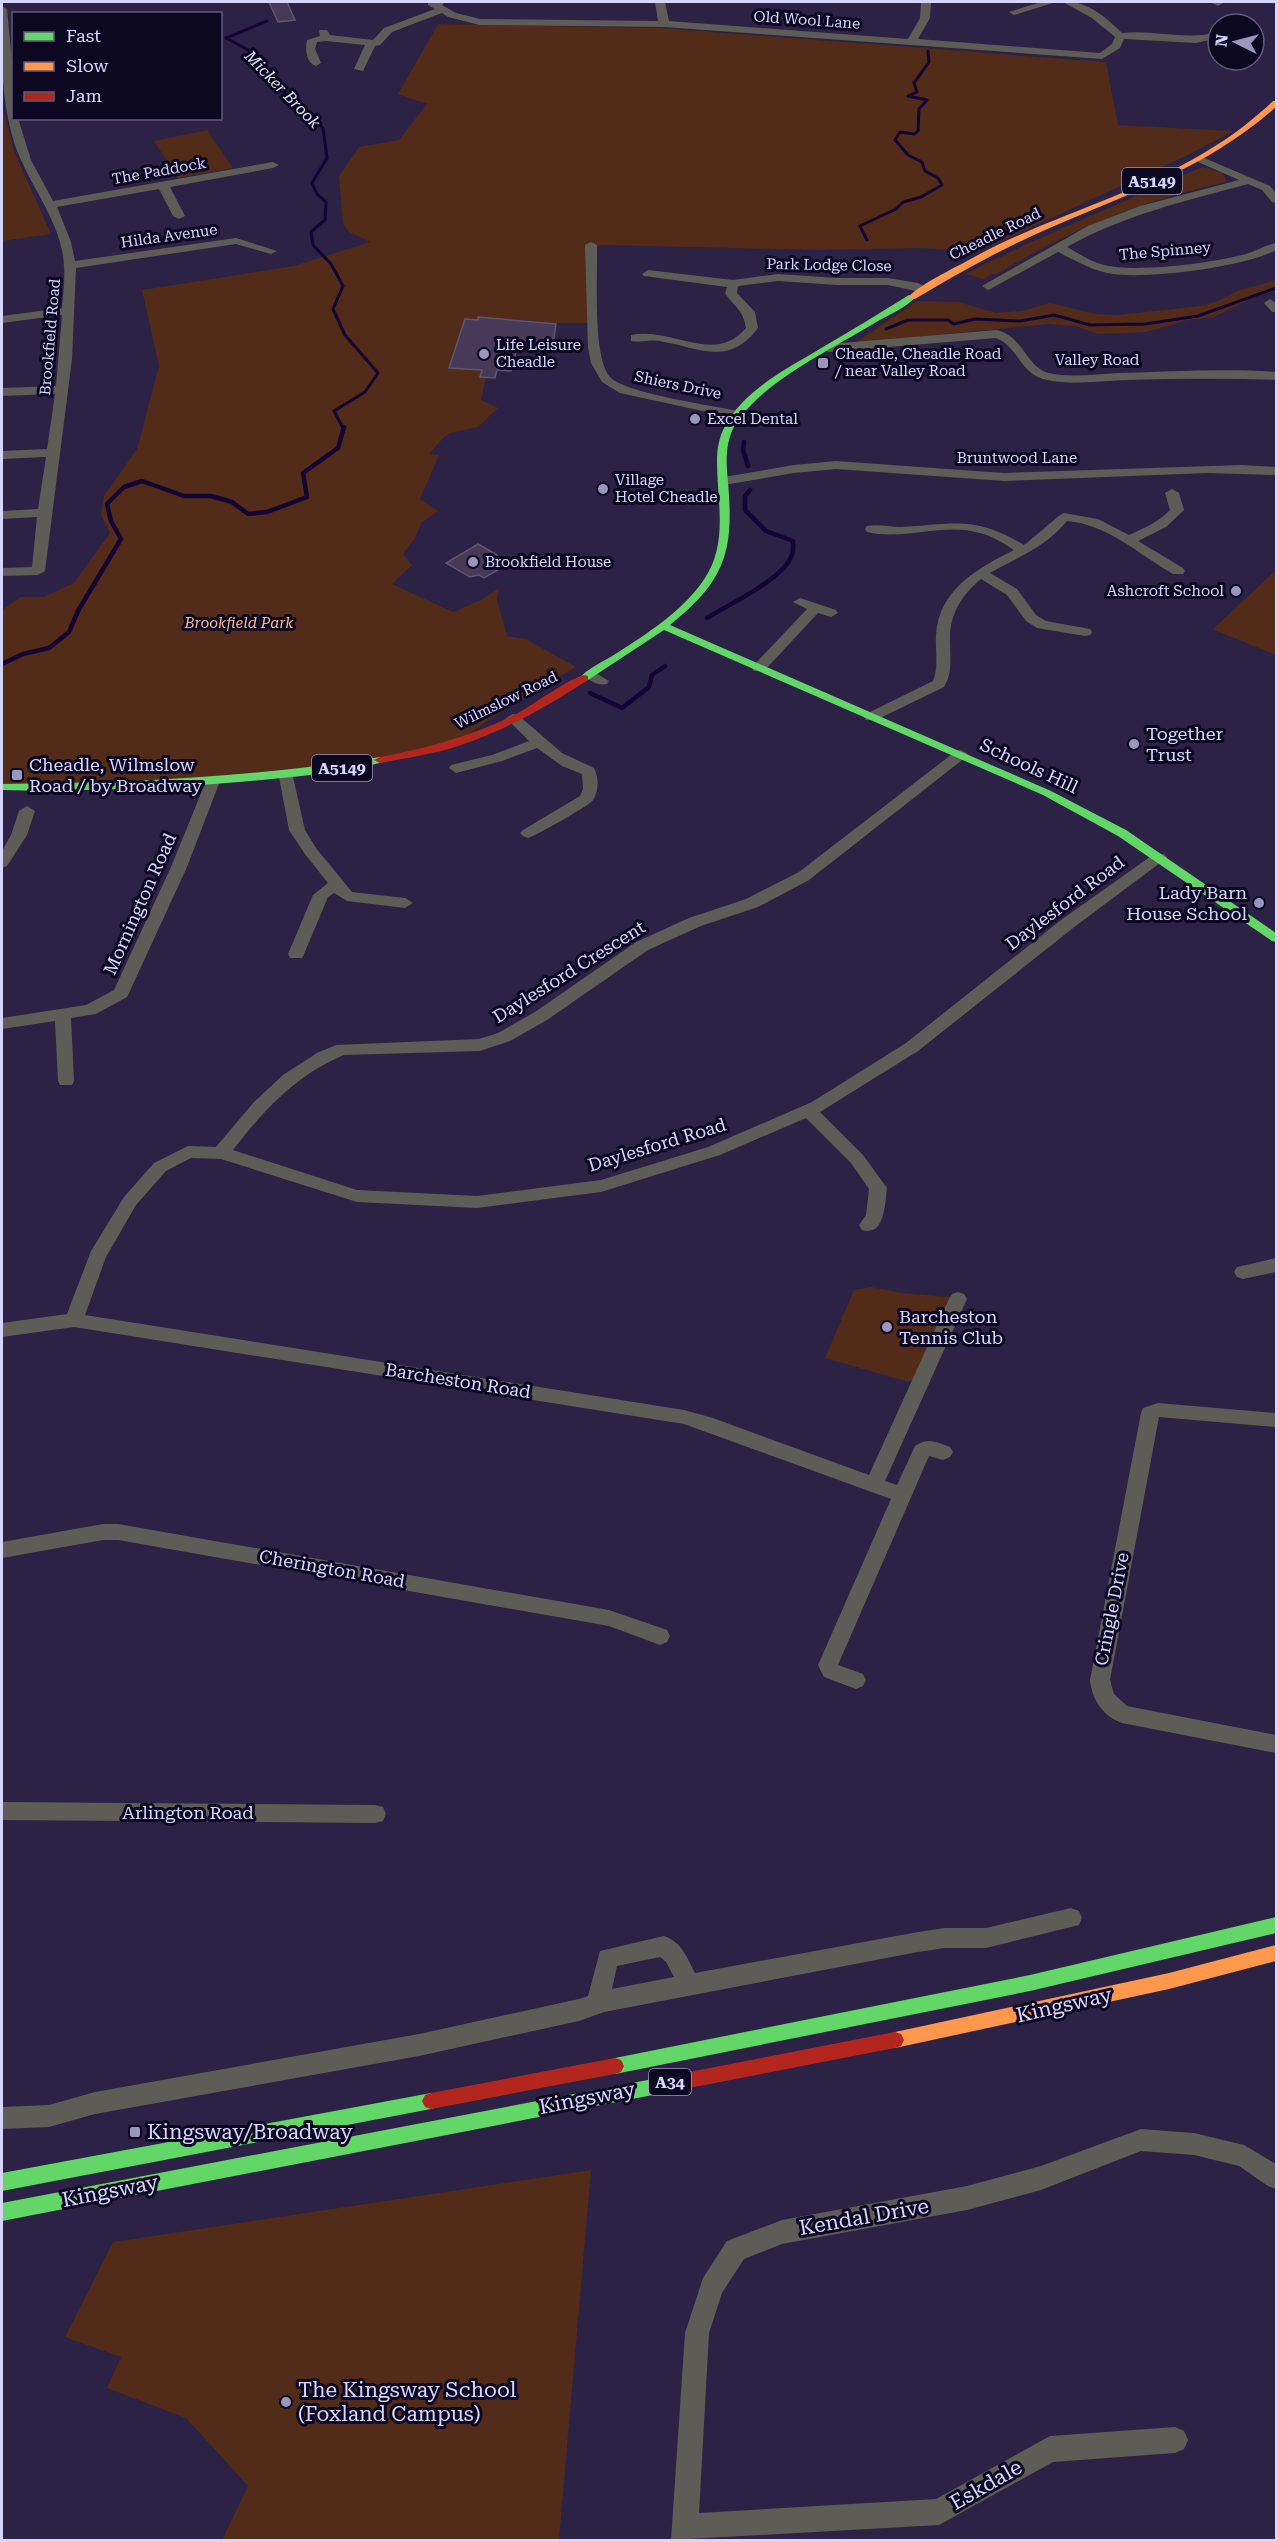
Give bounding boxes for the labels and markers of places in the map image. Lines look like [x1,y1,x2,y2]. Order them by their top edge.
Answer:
place label: Life Leisure Cheadle [496,336,581,371]
place label: Cheadle, Cheadle Road / near Valley Road [834,345,1002,380]
marker: Life Leisure Cheadle [477,347,491,361]
marker: Cheadle, Cheadle Road / near Valley Road [816,356,830,370]
place label: Excel Dental [707,410,798,428]
marker: Excel Dental [688,412,702,426]
place label: Village Hotel Cheadle [615,471,718,506]
marker: Village Hotel Cheadle [596,482,610,496]
place label: Brookfield House [485,553,611,571]
marker: Brookfield House [466,555,480,569]
place label: Ashcroft School [1107,582,1224,600]
marker: Ashcroft School [1229,584,1243,598]
place label: Together Trust [1146,723,1223,765]
marker: Together Trust [1127,737,1141,751]
place label: Cheadle, Wilmslow Road / by Broadway [29,754,203,796]
marker: Cheadle, Wilmslow Road / by Broadway [10,768,24,782]
place label: Lady Barn House School [1126,882,1247,924]
marker: Lady Barn House School [1252,896,1266,910]
place label: Barcheston Tennis Club [899,1306,1003,1348]
marker: Barcheston Tennis Club [880,1320,894,1334]
place label: Kingsway/Broadway [147,2120,353,2144]
marker: Kingsway/Broadway [128,2125,142,2139]
place label: The Kingsway School (Foxland Campus) [298,2378,517,2426]
marker: The Kingsway School (Foxland Campus) [279,2395,293,2409]

